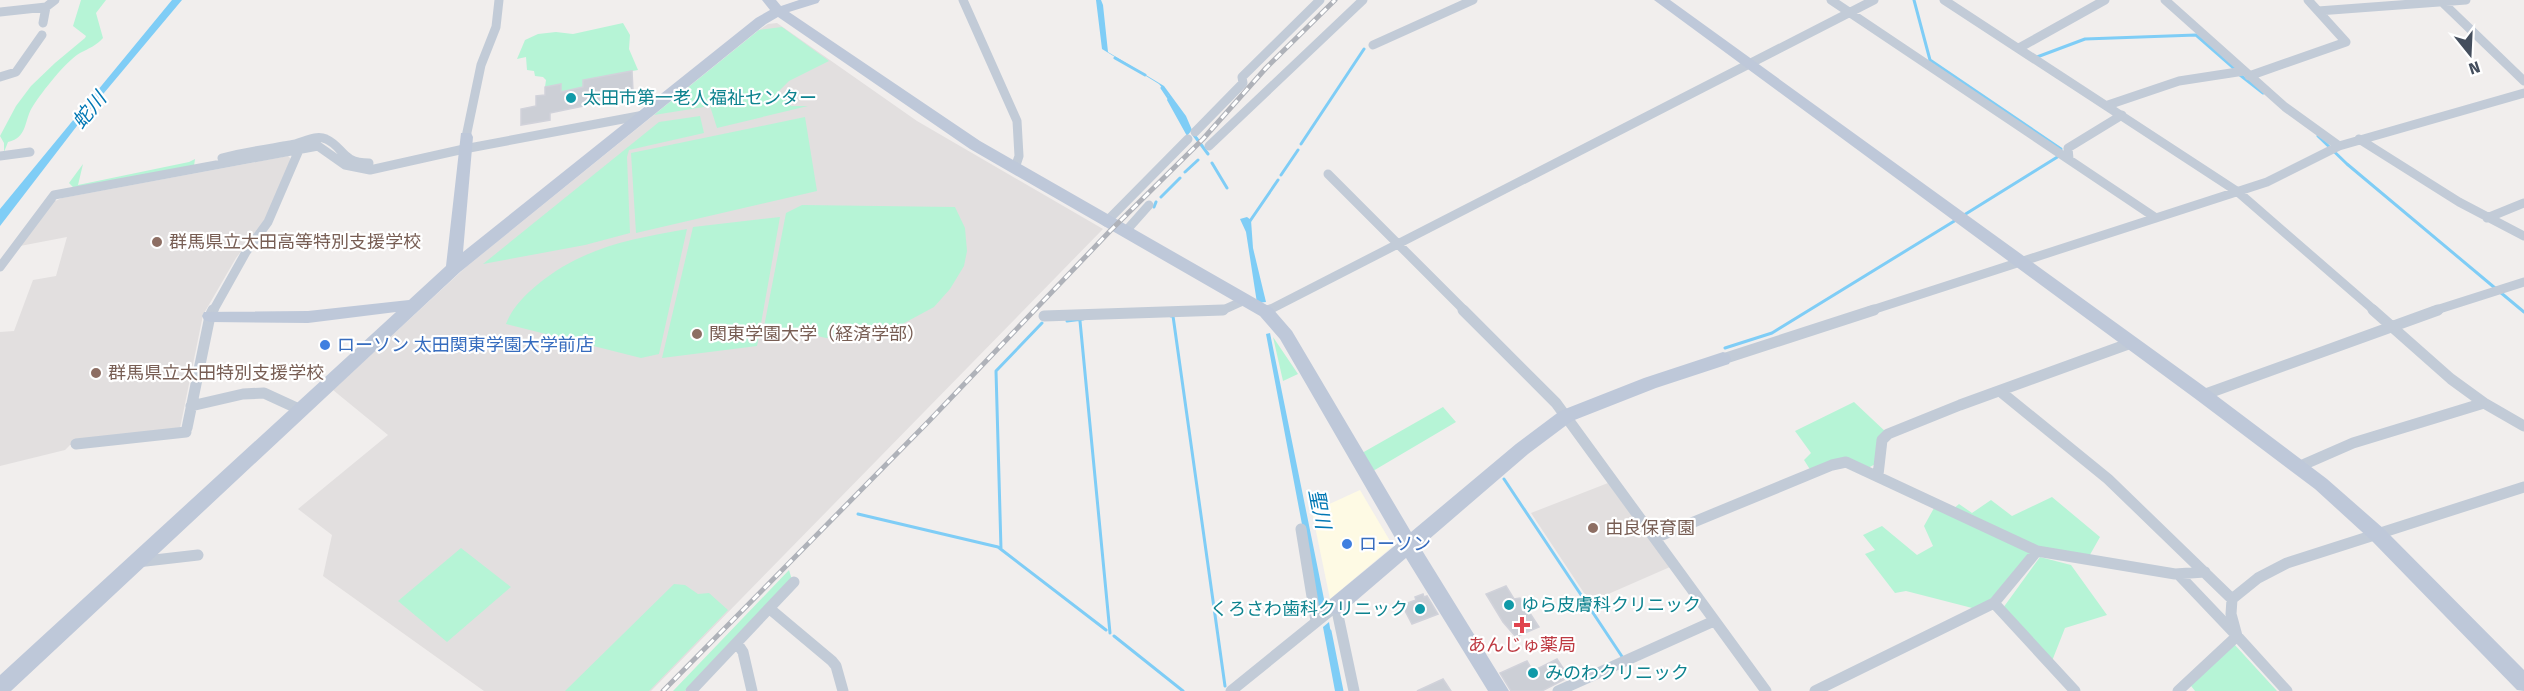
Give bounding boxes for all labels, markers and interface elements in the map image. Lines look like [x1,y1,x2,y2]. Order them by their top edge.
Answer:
north arrow [2440,24,2500,84]
text: N [2467,57,2482,78]
water label: 蛇川 [67,85,112,133]
place label: 太田市第一老人福祉センター [583,87,817,109]
marker: 太田市第一老人福祉センター [564,91,578,105]
place label: 群馬県立太田高等特別支援学校 [169,231,421,253]
marker: 群馬県立太田高等特別支援学校 [150,235,164,249]
place label: 関東学園大学（経済学部） [709,323,925,345]
marker: 関東学園大学（経済学部） [690,327,704,341]
place label: ローソン 太田関東学園大学前店 [337,334,594,356]
marker: ローソン 太田関東学園大学前店 [318,338,332,352]
place label: 群馬県立太田特別支援学校 [108,362,324,384]
marker: 群馬県立太田特別支援学校 [89,366,103,380]
water label: 聖川 [1304,487,1336,533]
place label: 由良保育園 [1605,517,1695,539]
marker: 由良保育園 [1586,521,1600,535]
place label: ローソン [1359,533,1431,555]
marker: ローソン [1340,537,1354,551]
place label: ゆら皮膚科クリニック [1521,594,1701,616]
place label: くろさわ歯科クリニック [1210,598,1408,620]
marker: ゆら皮膚科クリニック [1502,598,1516,612]
marker: くろさわ歯科クリニック [1413,602,1427,616]
marker: あんじゅ薬局 [1515,618,1529,632]
place label: あんじゅ薬局 [1468,634,1576,656]
place label: みのわクリニック [1545,662,1689,684]
marker: みのわクリニック [1526,666,1540,680]

